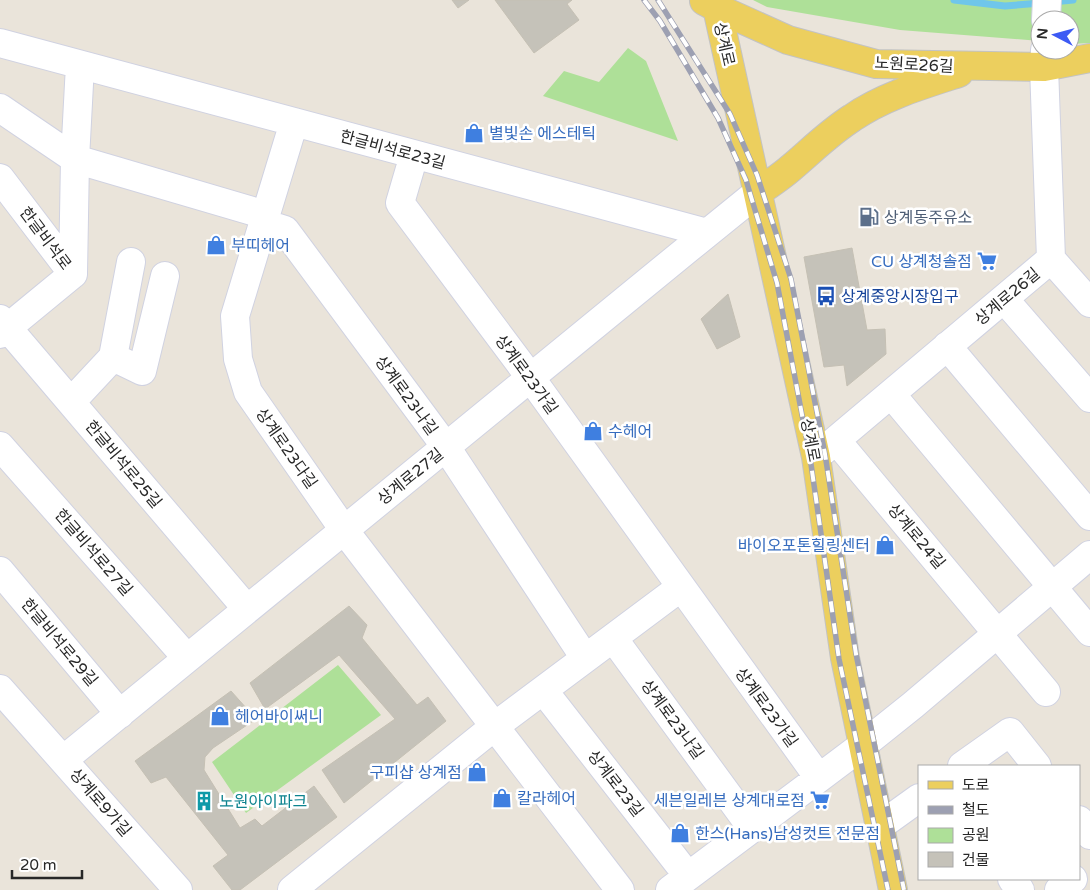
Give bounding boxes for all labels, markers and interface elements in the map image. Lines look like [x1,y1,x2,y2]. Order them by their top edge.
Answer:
north arrow [1030,10,1080,60]
street label: 상계로 [709,20,739,68]
text: N [1034,27,1052,40]
street label: 노원로26길 [874,53,954,77]
shop icon: 별빛손 에스테틱 [463,122,485,144]
place label: 별빛손 에스테틱 [489,124,596,144]
street label: 한글비석로23길 [338,126,448,174]
street label: 한글비석로 [15,203,76,274]
fuel station icon: 상계동주유소 [858,206,880,228]
place label: 상계동주유소 [884,208,972,228]
shop icon: 부띠헤어 [205,234,227,256]
place label: 부띠헤어 [231,236,290,256]
supermarket icon: CU 상계청솔점 [976,250,998,272]
place label: CU 상계청솔점 [871,252,972,272]
street label: 상계로26길 [971,264,1044,330]
bus stop icon: 상계중앙시장입구 [815,285,837,307]
place label: 상계중앙시장입구 [841,287,959,307]
street label: 상계로23가길 [491,331,562,418]
street label: 상계로23나길 [371,352,442,439]
street label: 상계로23다길 [251,404,321,493]
street label: 한글비석로25길 [81,417,166,513]
street label: 상계로 [796,417,824,464]
shop icon: 수헤어 [582,420,604,442]
place label: 수헤어 [608,422,652,442]
street label: 상계로27길 [374,444,448,509]
street label: 상계로24길 [883,500,949,573]
street label: 한글비석로27길 [50,505,136,600]
shop icon: 바이오포톤힐링센터 [874,534,896,556]
place label: 바이오포톤힐링센터 [738,536,870,556]
street label: 한글비석로29길 [17,595,102,691]
street label: 상계로23가길 [731,664,802,751]
street label: 상계로23나길 [637,676,708,763]
shop icon: 헤어바이써니 [209,705,231,727]
place label: 헤어바이써니 [235,707,323,727]
street label: 상계로23길 [583,746,647,821]
shop icon: 구피샵 상계점 [466,761,488,783]
place label: 구피샵 상계점 [370,763,462,783]
street label: 상계로9가길 [65,765,135,841]
legend [918,765,1080,880]
text: 도로 [962,776,990,794]
shop icon: 칼라헤어 [491,787,513,809]
place label: 칼라헤어 [517,789,576,809]
supermarket icon: 세븐일레븐 상계대로점 [809,789,831,811]
building icon: 노원아이파크 [193,790,215,812]
place label: 세븐일레븐 상계대로점 [654,791,805,811]
place label: 노원아이파크 [219,792,307,812]
text: 철도 [962,801,990,819]
shop icon: 한스(Hans)남성컷트 전문점 [669,822,691,844]
place label: 한스(Hans)남성컷트 전문점 [695,824,880,844]
text: 공원 [962,826,990,844]
scale bar [12,848,82,880]
text: 건물 [962,851,990,869]
text: 20 m [20,856,57,874]

